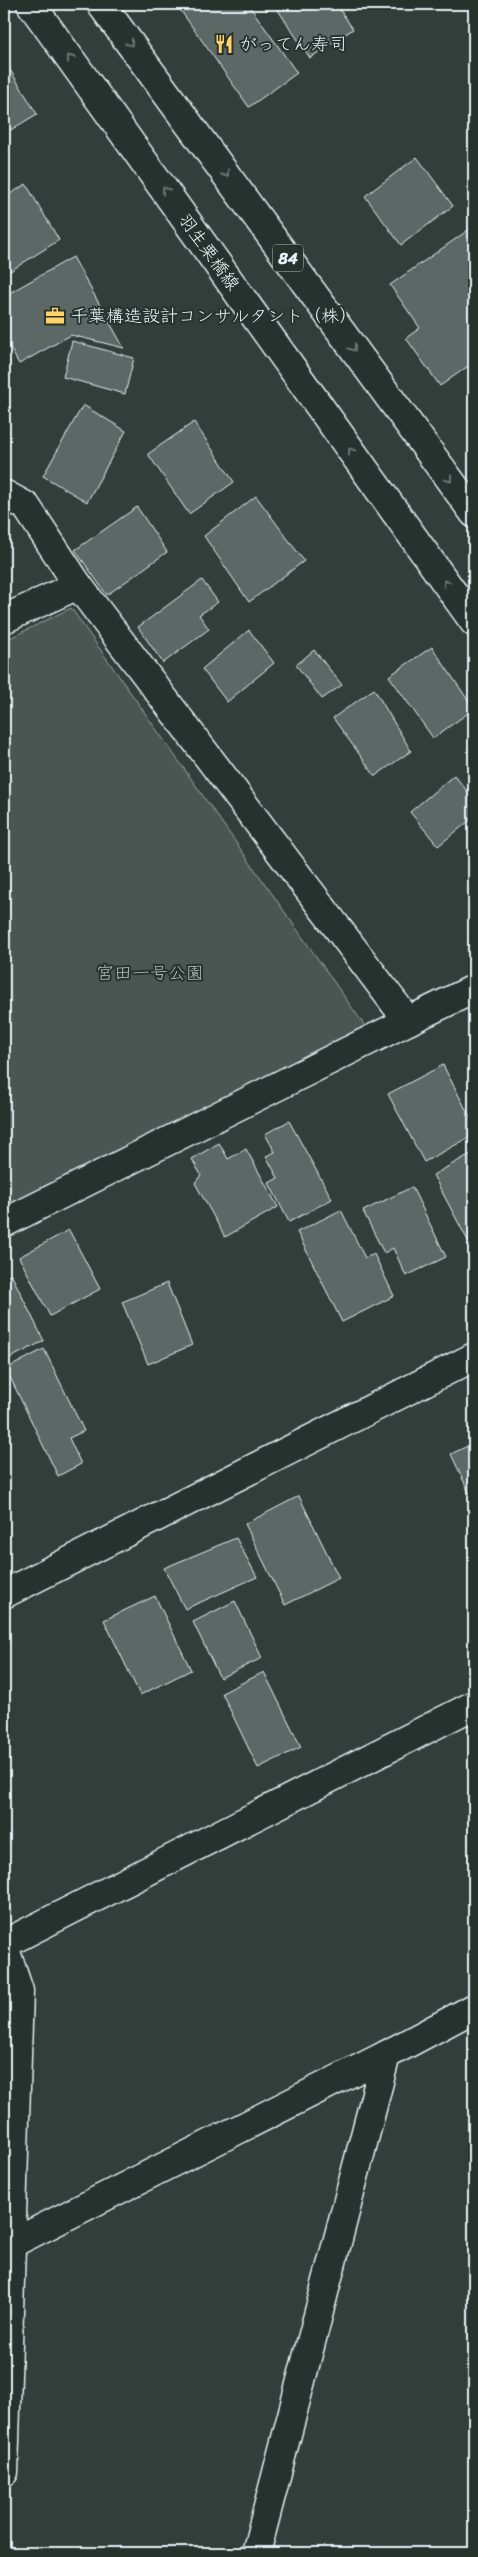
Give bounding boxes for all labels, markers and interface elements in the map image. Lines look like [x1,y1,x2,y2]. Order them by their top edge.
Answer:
place label: がってん寿司 [239,28,347,60]
restaurant icon: がってん寿司 [213,33,235,55]
one-way arrow [124,37,133,47]
one-way arrow [67,54,76,64]
one-way arrow [220,168,229,178]
one-way arrow [162,187,171,196]
street label: 羽生栗橋線 [170,206,248,298]
road number: 84 [273,244,303,272]
place label: 千葉構造設計コンサルタント（株） [70,300,357,332]
office icon: 千葉構造設計コンサルタント（株） [44,305,66,327]
one-way arrow [347,342,356,352]
one-way arrow [348,447,357,456]
one-way arrow [443,473,452,483]
one-way arrow [443,579,452,589]
park label: 宮田一号公園 [96,957,204,989]

